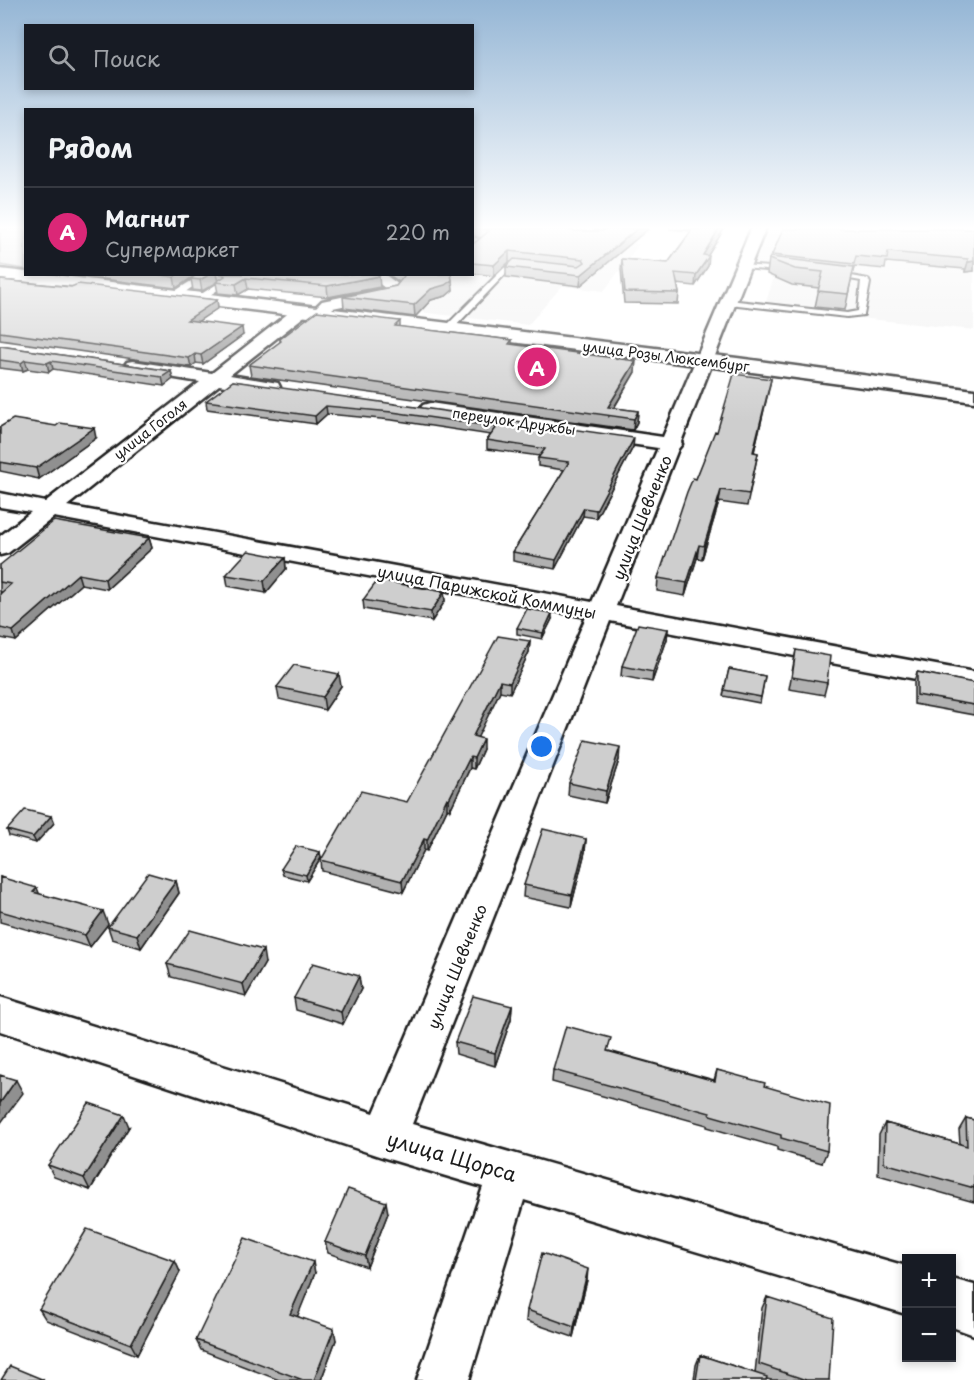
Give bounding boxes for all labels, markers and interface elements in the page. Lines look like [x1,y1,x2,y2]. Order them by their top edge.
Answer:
search box [24,24,474,90]
icon: search [45,41,78,74]
text: Поиск [93,41,160,74]
text: Рядом [48,128,133,167]
text: Магнит [105,201,189,234]
text: A [60,217,75,247]
text: 220 m [386,217,450,247]
text: Супермаркет [105,234,238,264]
street label: улица Розы Люксембург [581,335,752,377]
pin: A [518,344,556,389]
street label: улица Гоголя [109,394,191,464]
street label: переулок Дружбы [451,402,577,440]
street label: улица Шевченко [605,451,677,583]
street label: улица Парижской Коммуны [375,558,599,624]
your location [527,732,556,761]
street label: улица Шевченко [420,900,492,1032]
street label: улица Щорса [384,1123,521,1189]
map controls [902,1254,956,1362]
button: + [902,1254,956,1308]
button: − [902,1308,956,1362]

